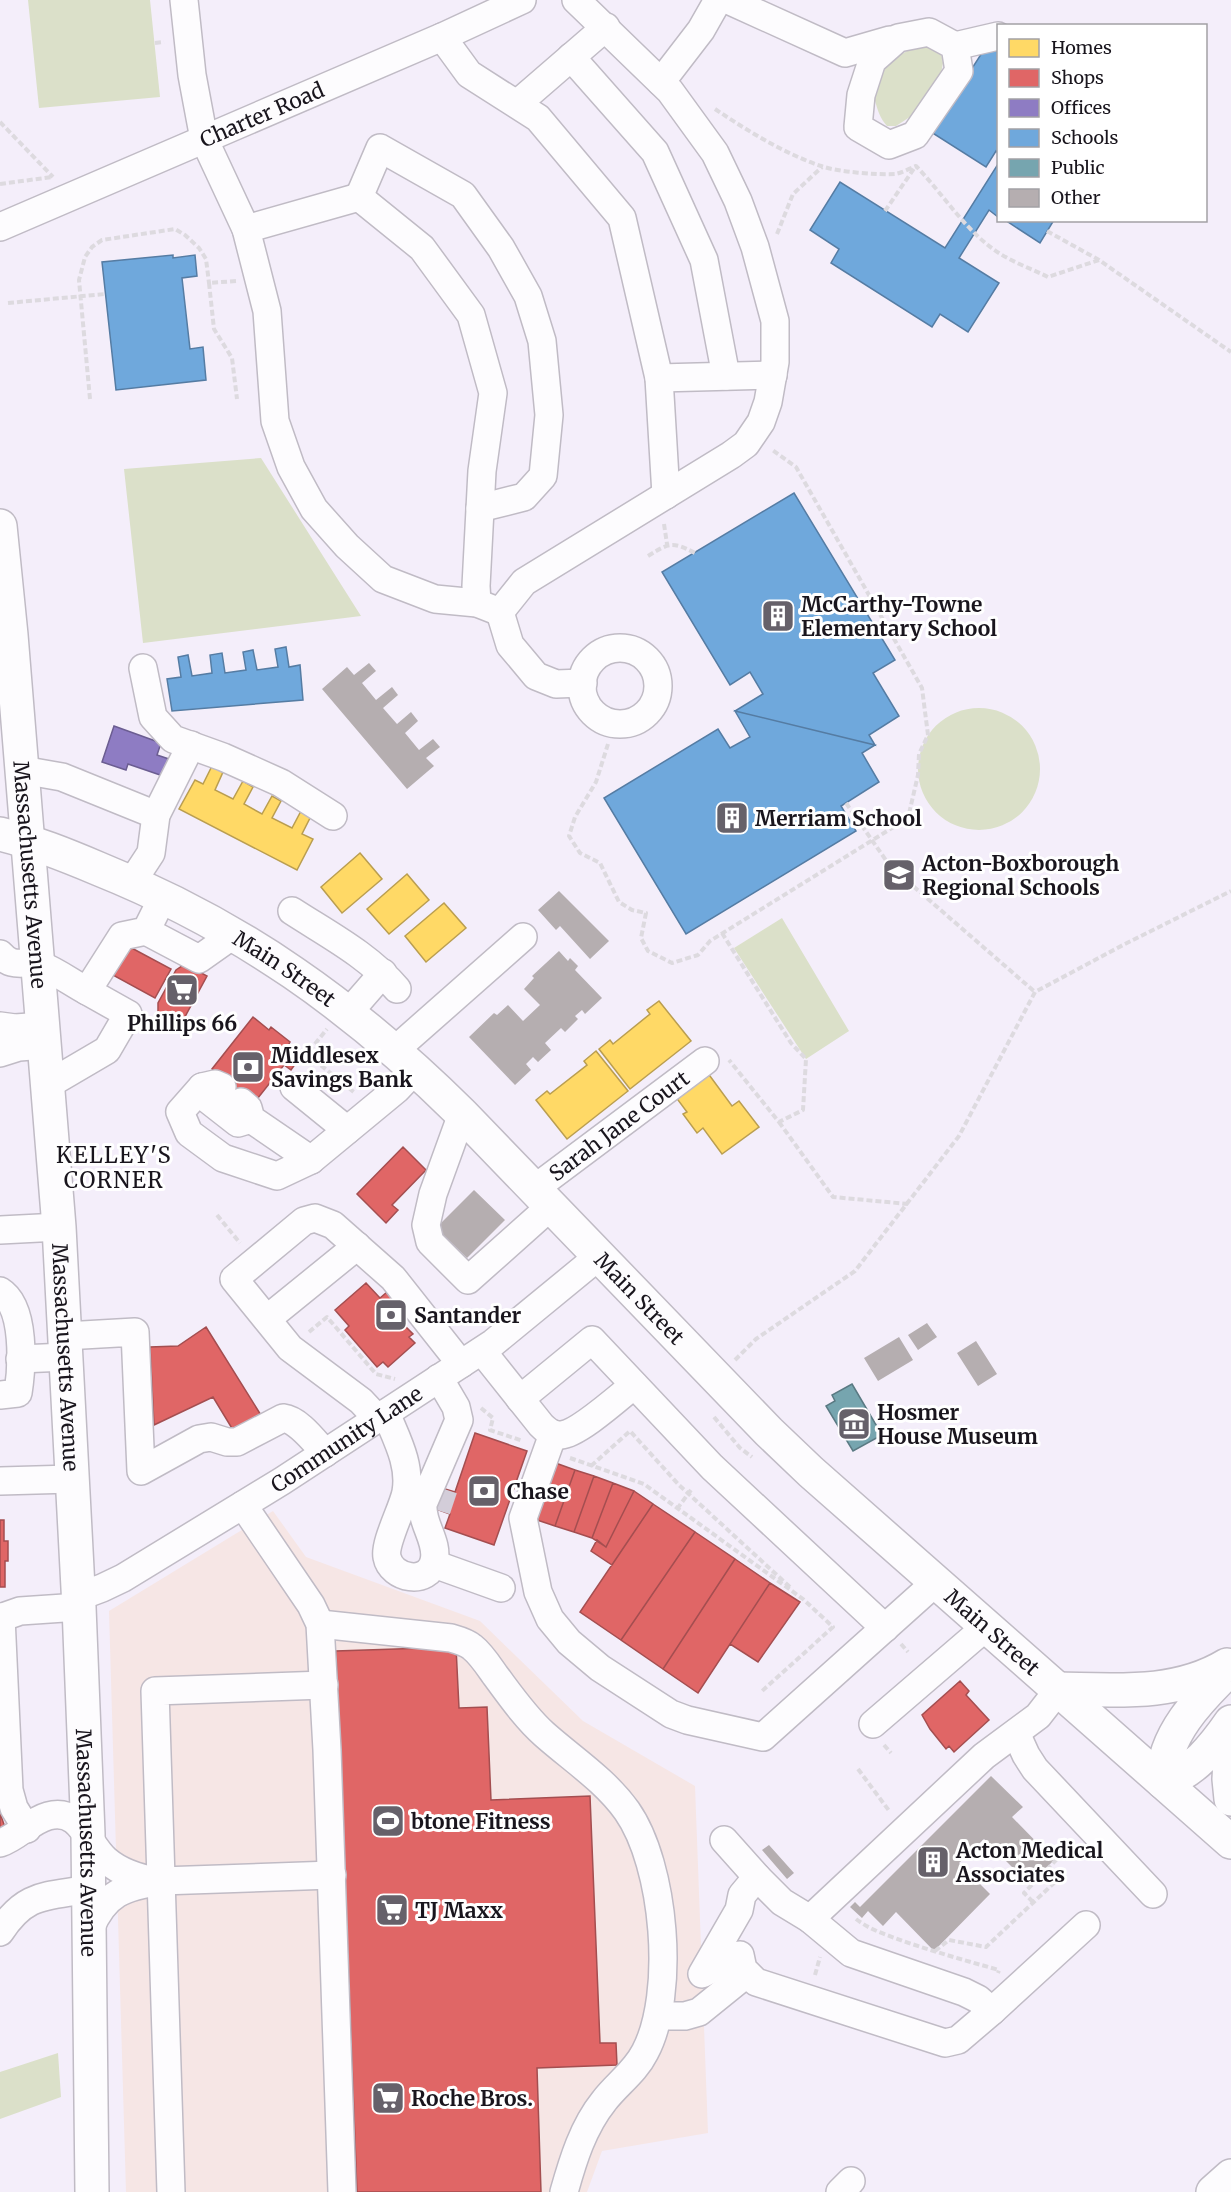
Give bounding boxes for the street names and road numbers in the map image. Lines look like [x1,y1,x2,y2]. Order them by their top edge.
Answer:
street label: Charter Road [196,76,328,153]
street label: Massachusetts Avenue [8,760,53,990]
street label: Main Street [228,924,341,1012]
street label: Sarah Jane Court [543,1064,694,1187]
street label: Massachusetts Avenue [46,1243,85,1472]
street label: Main Street [589,1246,690,1350]
street label: Community Lane [266,1379,427,1498]
street label: Main Street [939,1583,1046,1681]
street label: Massachusetts Avenue [70,1728,103,1957]

